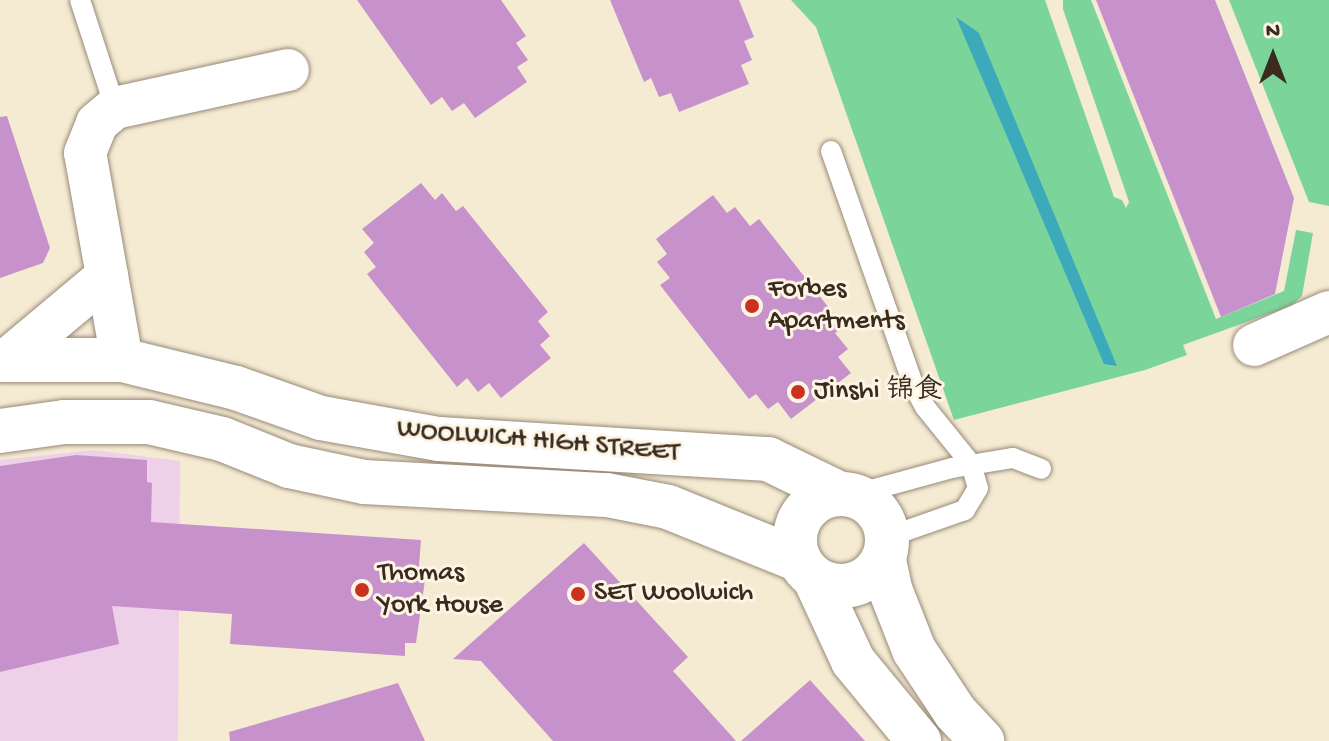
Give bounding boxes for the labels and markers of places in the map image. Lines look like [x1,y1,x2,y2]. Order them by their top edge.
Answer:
place label: Forbes Apartments [768,273,905,339]
marker: Forbes Apartments [743,297,761,315]
place label: Jinshi 锦食 [814,375,942,409]
marker: Jinshi 锦食 [789,383,807,401]
place label: Thomas York House [378,557,503,623]
place label: SET Woolwich [594,577,753,611]
marker: Thomas York House [353,581,371,599]
marker: SET Woolwich [569,585,587,603]

